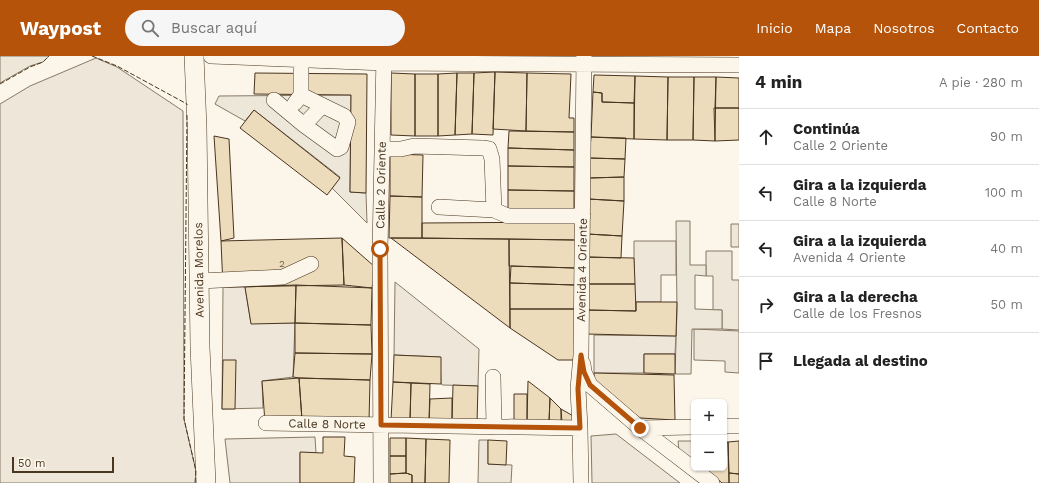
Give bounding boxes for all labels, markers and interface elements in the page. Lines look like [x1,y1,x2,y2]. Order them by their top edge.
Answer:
search box [125,10,405,46]
text: Waypost [20,17,101,40]
icon: search [139,17,161,39]
text: Buscar aquí [171,19,257,37]
text: Inicio [756,20,793,36]
text: Mapa [815,20,851,36]
text: Nosotros [873,20,935,36]
text: Contacto [957,20,1019,36]
text: 4 min [755,72,802,92]
text: A pie · 280 m [939,75,1023,90]
text: Continúa [793,120,860,138]
icon: ahead [755,126,777,148]
text: 90 m [990,129,1023,144]
text: Calle 2 Oriente [793,138,888,153]
street label: Calle 2 Oriente [373,141,389,229]
text: Gira a la izquierda [793,176,926,194]
icon: left [755,182,777,204]
text: 100 m [985,185,1023,200]
text: Calle 8 Norte [793,194,877,209]
street label: Avenida 4 Oriente [574,218,590,322]
street label: Avenida Morelos [191,222,207,318]
text: Gira a la izquierda [793,232,926,250]
icon: left [755,238,777,260]
route start [371,240,389,258]
text: 40 m [990,241,1023,256]
text: Avenida 4 Oriente [793,250,906,265]
house number: 2 [279,258,285,269]
text: Gira a la derecha [793,288,918,306]
icon: right [755,294,777,316]
text: 50 m [991,297,1023,312]
text: Calle de los Fresnos [793,306,922,321]
icon: arrive [755,350,777,372]
text: Llegada al destino [793,352,928,370]
map controls [691,399,727,471]
button: + [691,399,727,435]
street label: Calle 8 Norte [288,416,366,432]
route end [631,419,649,437]
button: − [691,435,727,471]
scale bar [12,455,114,474]
text: 50 m [18,457,45,470]

